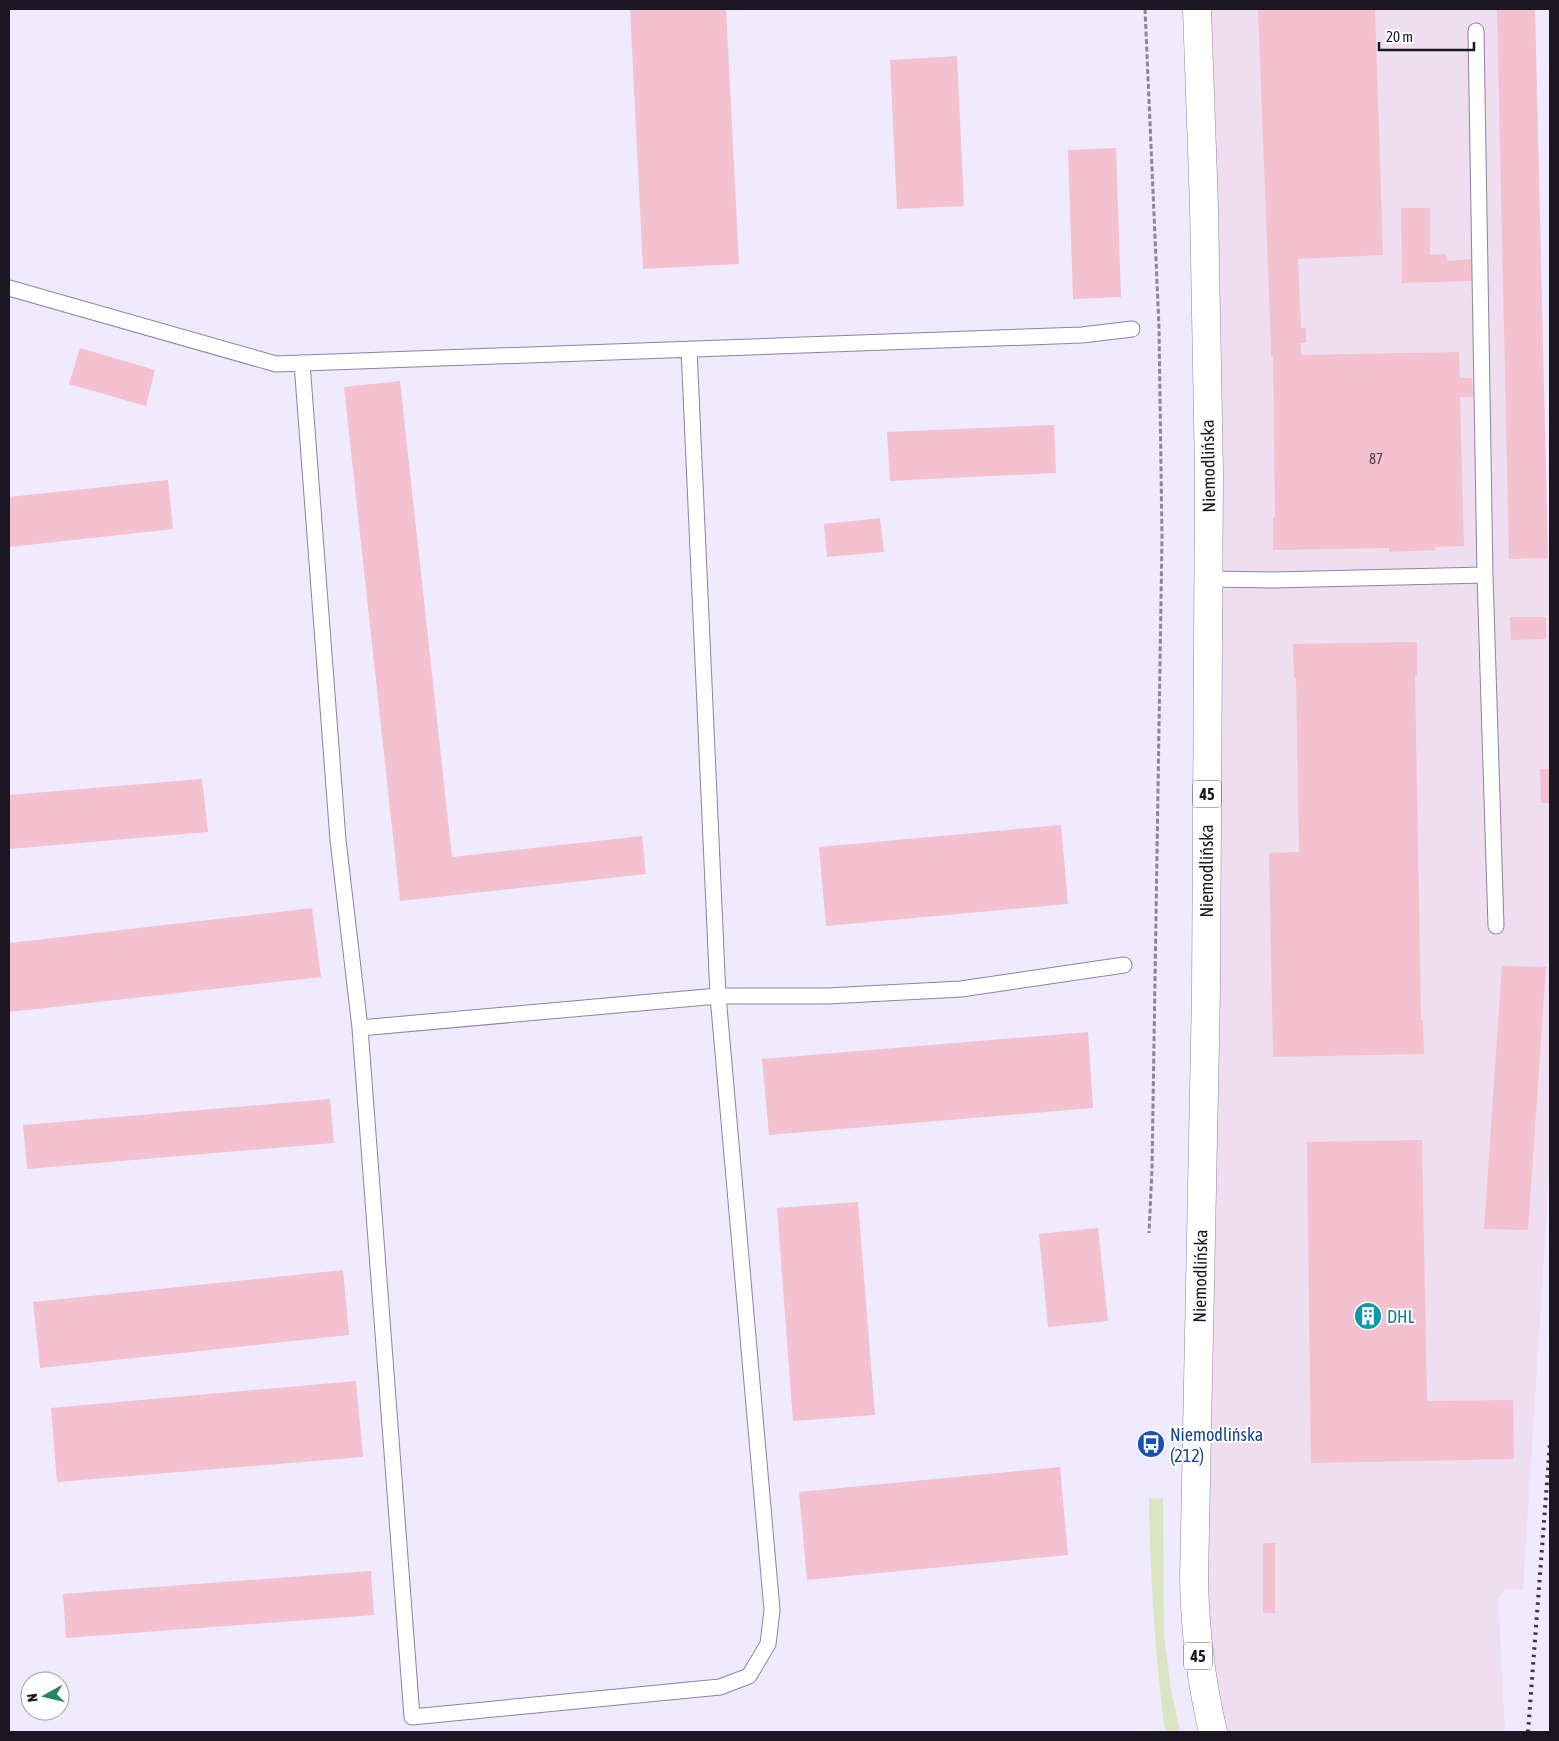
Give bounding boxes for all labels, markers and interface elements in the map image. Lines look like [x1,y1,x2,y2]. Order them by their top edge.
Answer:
scale bar [1379,20,1474,52]
text: 20 m [1386,28,1413,45]
street label: Niemodlińska [1197,419,1219,513]
house number: 87 [1369,450,1383,467]
road number: 45 [1193,781,1221,808]
street label: Niemodlińska [1196,824,1217,918]
street label: Niemodlińska [1189,1229,1211,1323]
building icon: DHL [1353,1301,1383,1331]
place label: DHL [1387,1306,1415,1327]
place label: Niemodlińska (212) [1170,1424,1263,1466]
bus stop icon: Niemodlińska (212) [1136,1429,1166,1459]
road number: 45 [1184,1642,1212,1670]
north arrow [20,1671,70,1721]
text: N [24,1693,41,1703]

